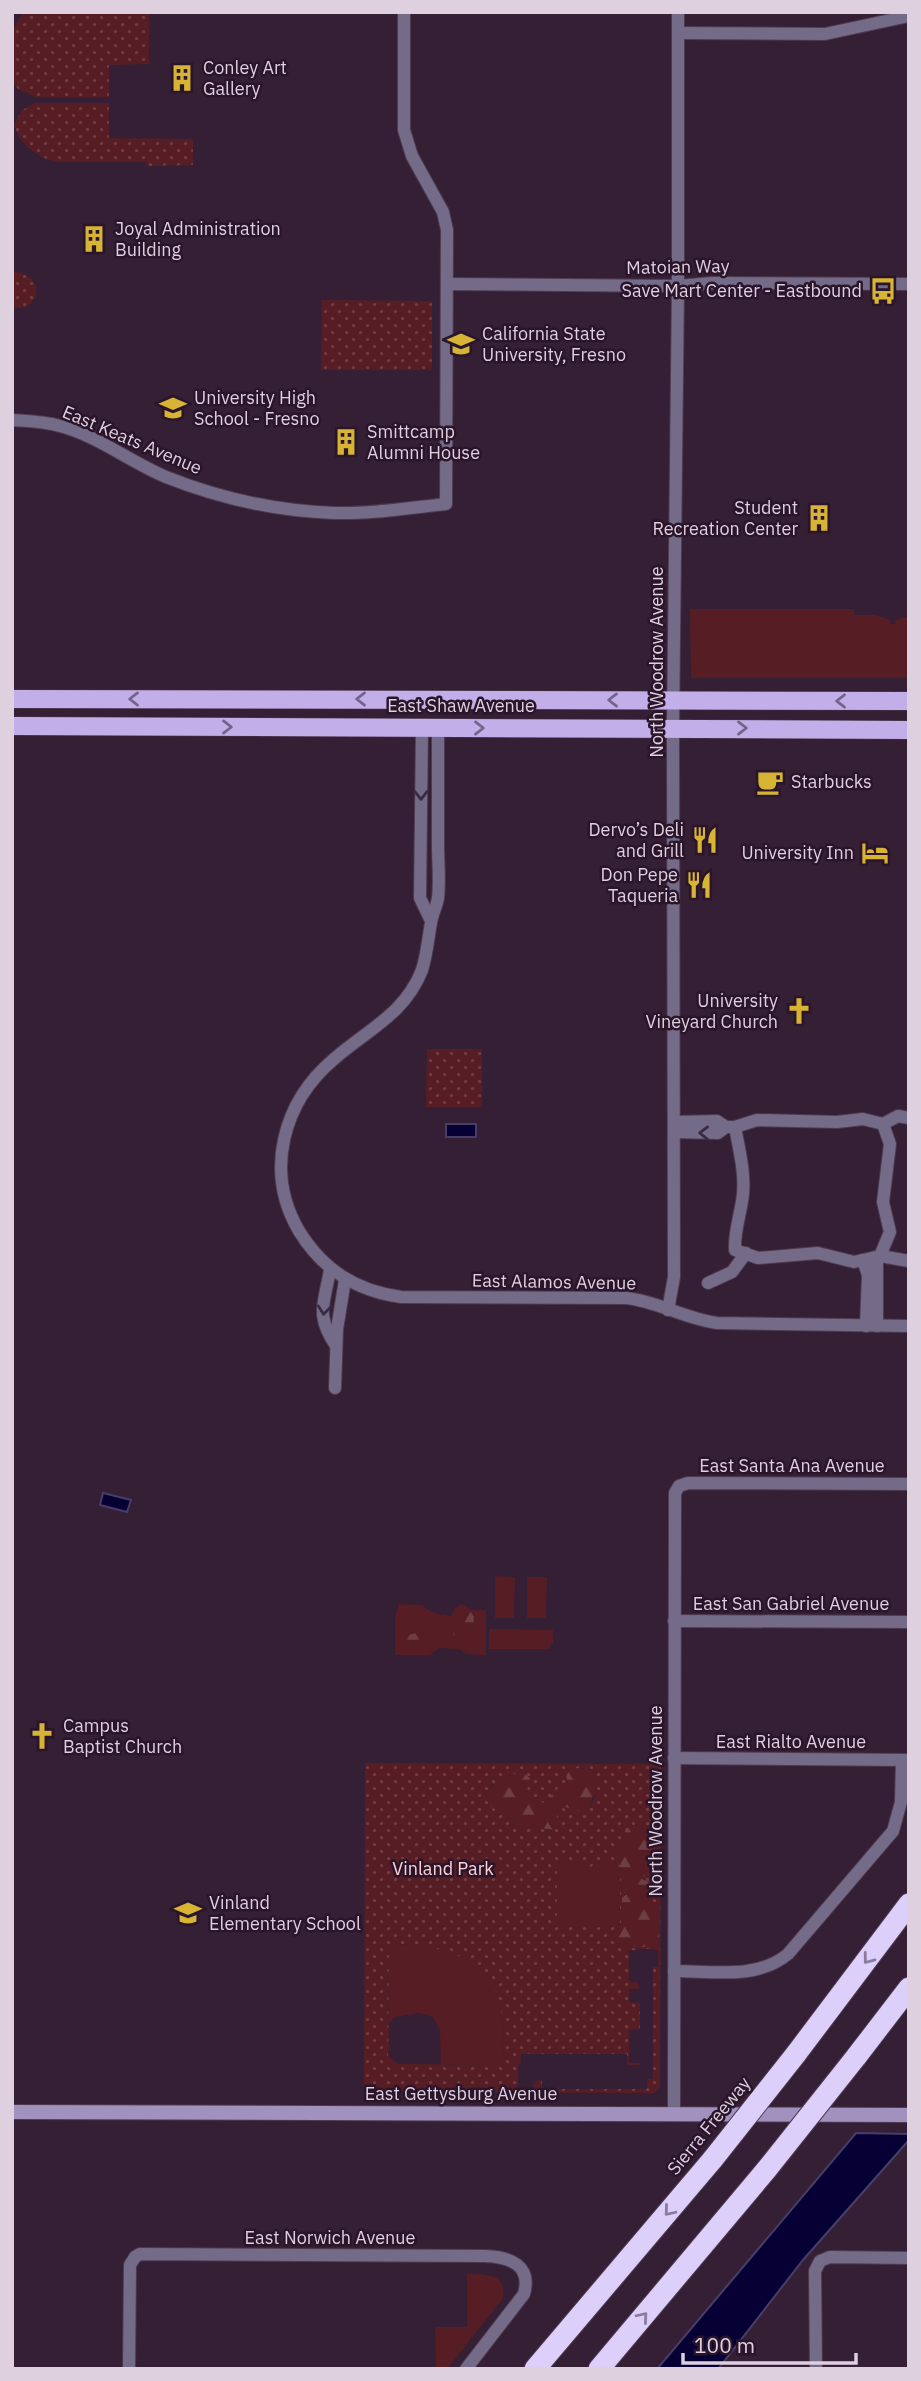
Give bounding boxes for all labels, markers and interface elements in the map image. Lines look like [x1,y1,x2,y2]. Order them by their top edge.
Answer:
place label: Conley Art Gallery [203,56,287,100]
building icon: Conley Art Gallery [167,63,197,93]
place label: Joyal Administration Building [115,217,281,261]
building icon: Joyal Administration Building [79,224,109,254]
street label: Matoian Way [626,254,730,279]
bus stop icon: Save Mart Center - Eastbound [868,276,898,306]
place label: Save Mart Center - Eastbound [622,279,862,302]
place label: California State University, Fresno [482,322,626,366]
school or university icon: California State University, Fresno [446,329,476,359]
place label: University High School - Fresno [194,386,320,430]
school or university icon: University High School - Fresno [158,393,188,423]
street label: East Keats Avenue [59,400,205,479]
place label: Smittcamp Alumni House [367,420,480,464]
building icon: Smittcamp Alumni House [331,427,361,457]
place label: Student Recreation Center [652,496,798,540]
building icon: Student Recreation Center [804,503,834,533]
street label: North Woodrow Avenue [645,566,668,758]
one-way arrow [128,691,138,707]
one-way arrow [355,691,366,707]
one-way arrow [607,692,618,708]
one-way arrow [835,693,845,709]
street label: East Shaw Avenue [387,694,535,717]
one-way arrow [223,719,233,735]
one-way arrow [474,720,485,735]
one-way arrow [737,720,747,736]
cafe icon: Starbucks [755,767,785,797]
place label: Starbucks [791,770,872,793]
one-way arrow [413,791,429,801]
place label: Dervo’s Deli and Grill [589,818,684,862]
restaurant icon: Dervo’s Deli and Grill [690,825,720,855]
hotel icon: University Inn [860,838,890,868]
place label: University Inn [741,841,854,864]
place label: Don Pepe Taqueria [601,863,678,907]
restaurant icon: Don Pepe Taqueria [684,870,714,900]
place label: University Vineyard Church [646,989,778,1033]
church icon: University Vineyard Church [784,996,814,1026]
one-way arrow [698,1125,708,1141]
street label: East Alamos Avenue [472,1269,636,1294]
one-way arrow [317,1305,332,1316]
street label: East Santa Ana Avenue [699,1454,885,1477]
street label: East San Gabriel Avenue [693,1592,889,1615]
street label: North Woodrow Avenue [644,1705,667,1897]
place label: Campus Baptist Church [63,1714,182,1758]
church icon: Campus Baptist Church [27,1721,57,1751]
street label: East Rialto Avenue [716,1730,866,1753]
park label: Vinland Park [392,1857,494,1880]
place label: Vinland Elementary School [209,1891,361,1935]
school or university icon: Vinland Elementary School [173,1898,203,1928]
one-way arrow [864,1951,876,1963]
street label: Sierra Freeway [662,2072,755,2180]
street label: East Gettysburg Avenue [365,2082,557,2105]
one-way arrow [665,2203,677,2216]
street label: East Norwich Avenue [245,2226,416,2249]
one-way arrow [635,2312,647,2325]
scale bar [683,2322,856,2366]
text: 100 m [694,2331,755,2359]

